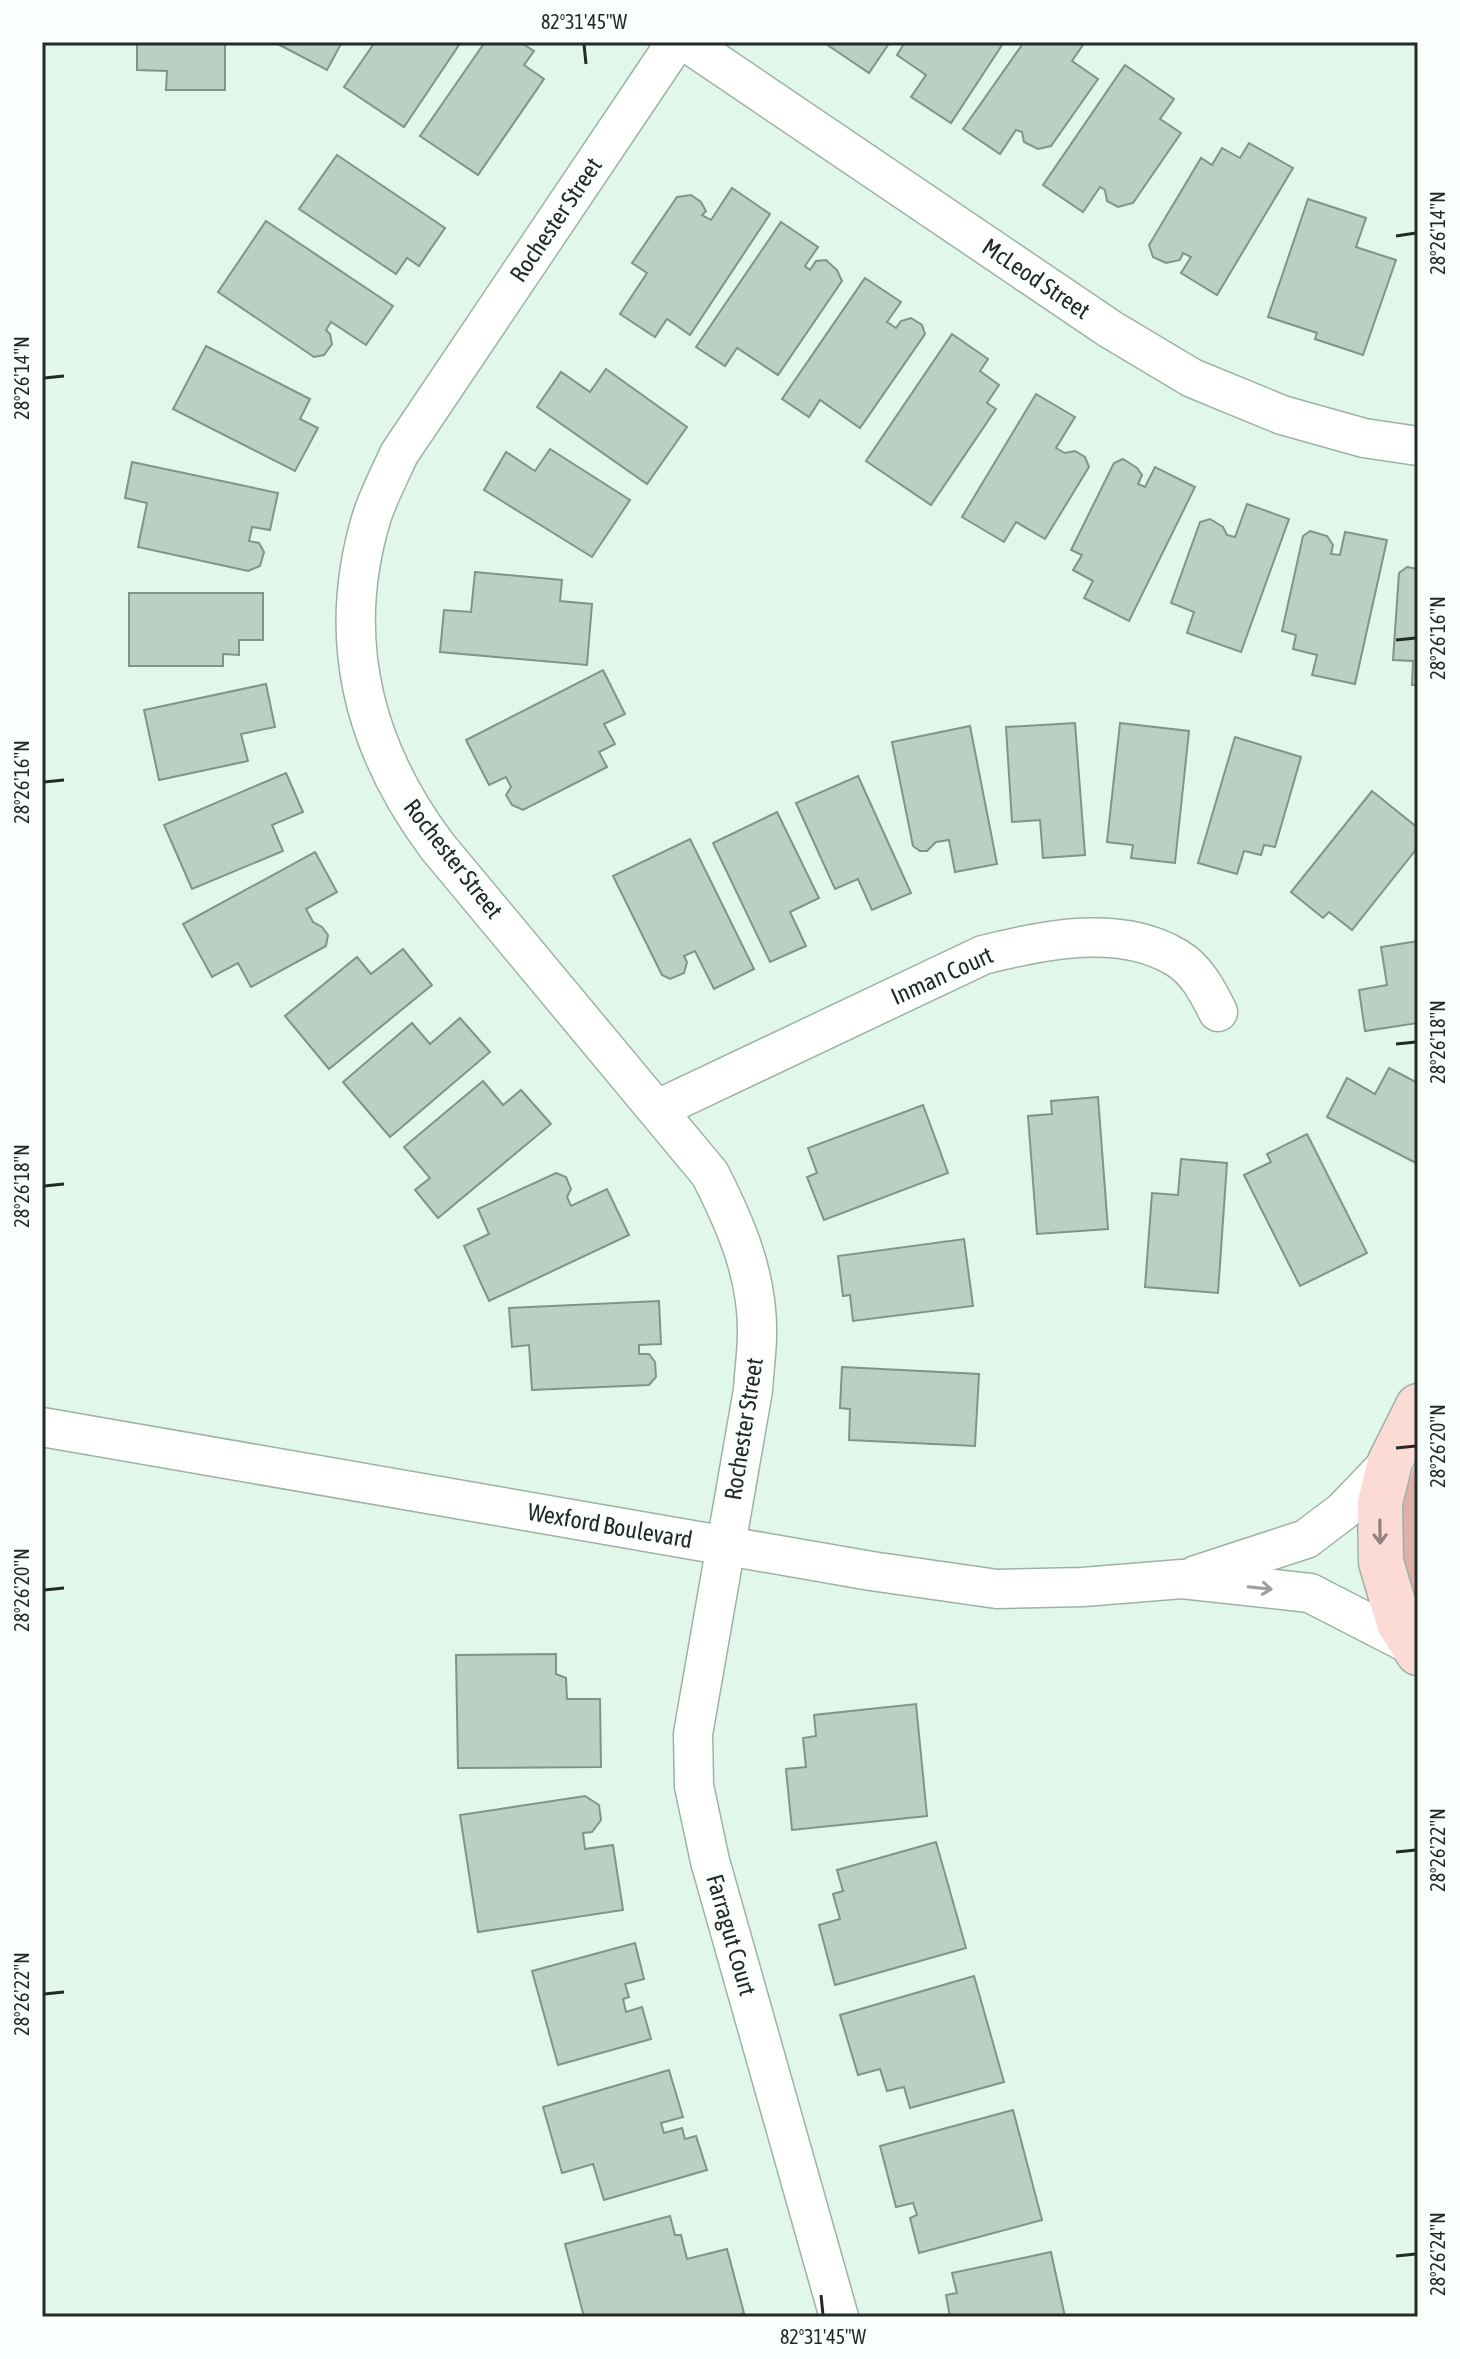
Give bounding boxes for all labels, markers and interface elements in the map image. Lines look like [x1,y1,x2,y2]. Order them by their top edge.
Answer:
text: 82°31'45"W [541,10,628,33]
street label: Rochester Street [504,153,607,287]
text: 28°26'14"N [1426,191,1449,275]
street label: McLeod Street [977,233,1095,324]
text: 28°26'14"N [10,336,33,420]
text: 28°26'16"N [1426,596,1449,680]
text: 28°26'16"N [10,740,33,824]
street label: Rochester Street [399,794,508,924]
street label: Inman Court [887,941,997,1010]
text: 28°26'18"N [1426,1000,1449,1084]
text: 28°26'18"N [10,1144,33,1228]
street label: Rochester Street [719,1356,768,1502]
text: 28°26'20"N [1426,1404,1449,1488]
street label: Wexford Boulevard [526,1498,695,1553]
one-way arrow [1373,1518,1388,1545]
text: 28°26'20"N [10,1548,33,1632]
one-way arrow [1246,1581,1273,1596]
text: 28°26'22"N [1426,1808,1449,1892]
street label: Farragut Court [701,1871,762,1999]
text: 28°26'22"N [10,1952,33,2036]
text: 28°26'24"N [1426,2212,1449,2296]
text: 82°31'45"W [780,2325,867,2348]

